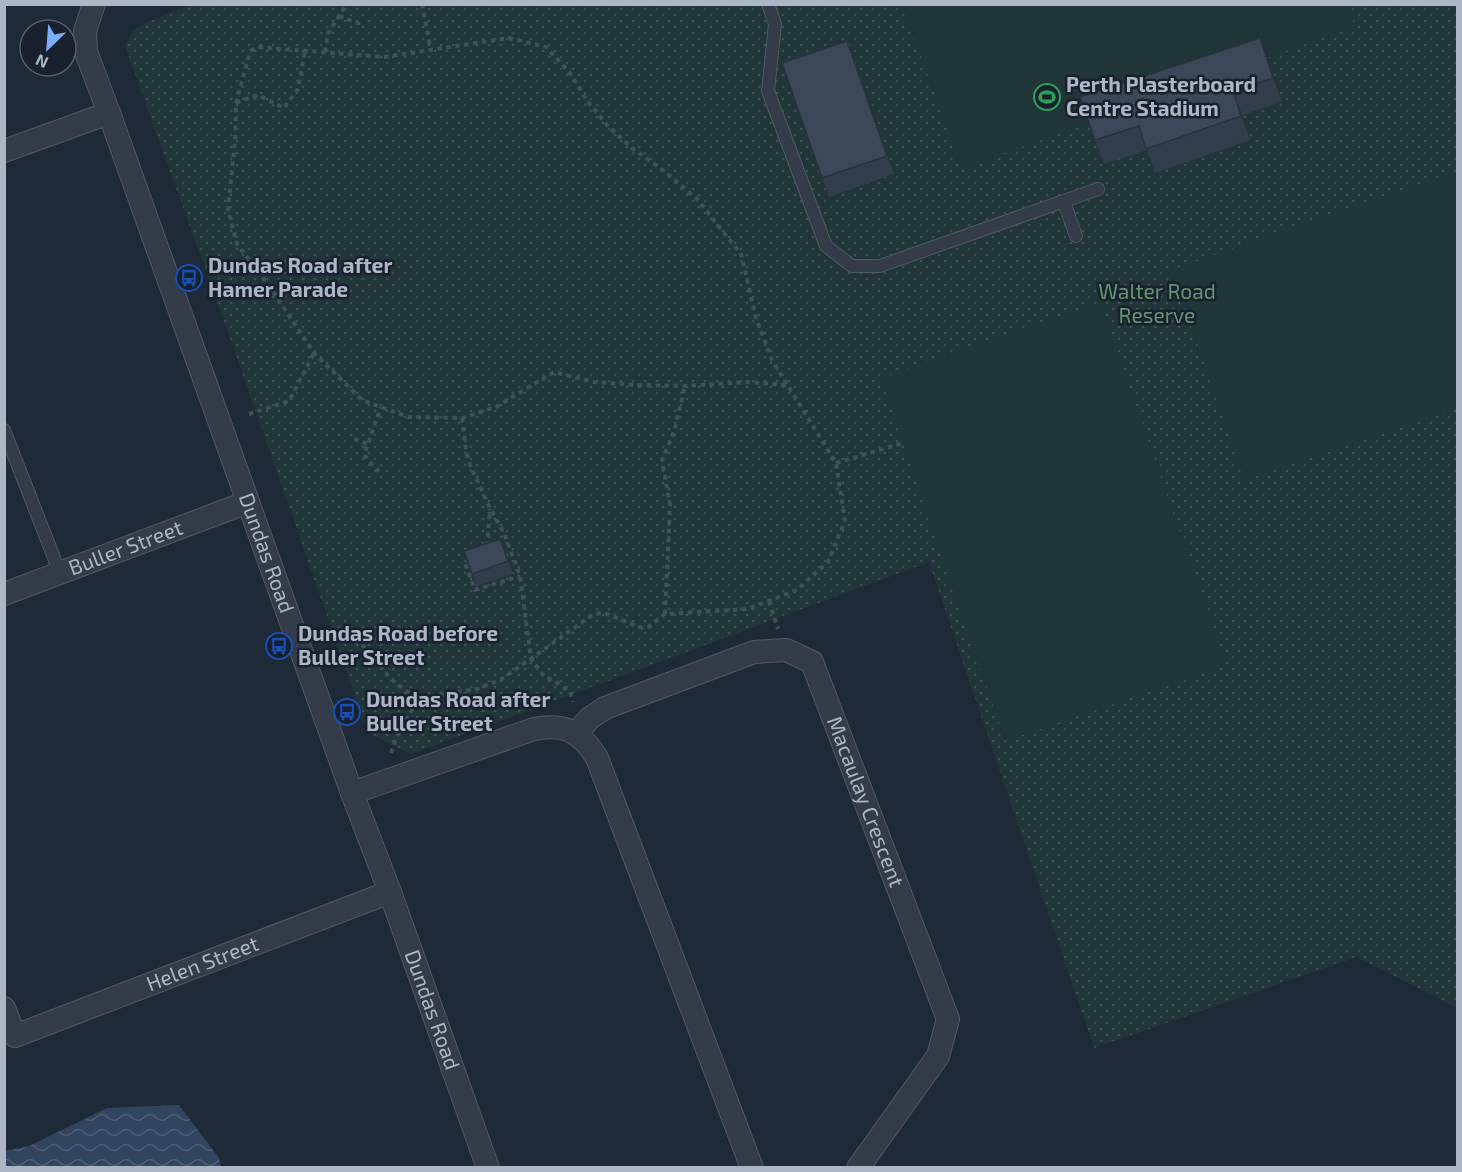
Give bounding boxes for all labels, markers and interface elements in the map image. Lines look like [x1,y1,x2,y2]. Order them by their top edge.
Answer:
north arrow [18,18,78,78]
text: N [32,51,51,73]
place label: Perth Plasterboard Centre Stadium [1066,71,1256,120]
sports icon: Perth Plasterboard Centre Stadium [1032,82,1062,112]
place label: Dundas Road after Hamer Parade [208,252,392,301]
bus stop icon: Dundas Road after Hamer Parade [174,263,204,293]
park label: Walter Road Reserve [1098,278,1216,327]
street label: Dundas Road [235,489,301,616]
street label: Buller Street [65,514,186,580]
place label: Dundas Road before Buller Street [298,620,498,669]
bus stop icon: Dundas Road before Buller Street [264,631,294,661]
place label: Dundas Road after Buller Street [366,686,550,735]
bus stop icon: Dundas Road after Buller Street [332,697,362,727]
street label: Macaulay Crescent [823,712,910,890]
street label: Helen Street [142,930,262,995]
street label: Dundas Road [401,946,466,1073]

